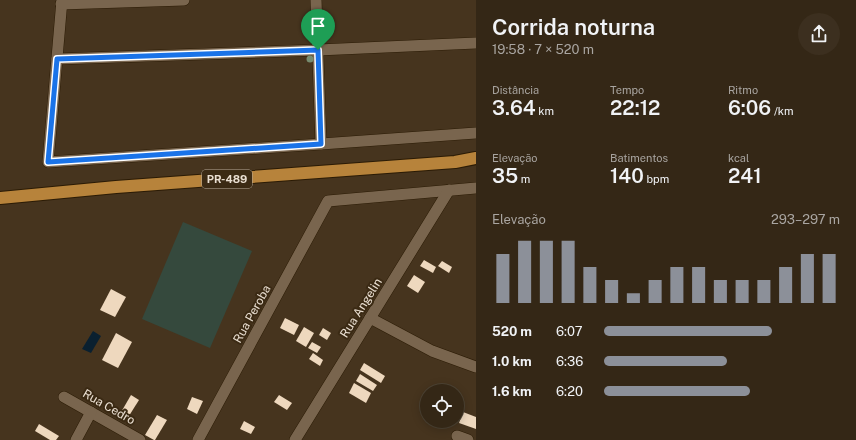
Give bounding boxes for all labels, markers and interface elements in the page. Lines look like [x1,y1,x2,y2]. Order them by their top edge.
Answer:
pin [301,9,335,50]
button: share [798,13,840,55]
text: Corrida noturna [492,14,655,40]
icon: arrive [307,15,329,37]
text: 19:58 · 7 × 520 m [492,42,594,57]
text: Distância [492,84,539,96]
text: Tempo [610,84,644,96]
text: Ritmo [728,84,758,96]
text: 3.64 [492,96,536,120]
text: 22:12 [610,96,660,120]
text: 6:06 [728,96,771,120]
text: km [536,105,554,117]
text: /km [771,105,793,117]
text: Elevação [492,152,538,164]
text: Batimentos [610,152,668,164]
text: kcal [728,152,749,164]
text: 35 [492,164,518,188]
text: 140 [610,164,644,188]
text: 241 [728,164,762,188]
road number: PR-489 [202,170,252,188]
text: m [518,173,530,185]
text: bpm [644,173,669,185]
text: Elevação [492,212,546,227]
text: 293–297 m [771,212,840,227]
street label: Rua Angelin [337,276,385,340]
street label: Rua Peroba [230,283,274,345]
text: 520 m [492,324,532,339]
text: 6:07 [556,324,583,339]
text: 1.0 km [492,354,532,369]
text: 6:36 [556,354,583,369]
map controls [420,384,464,428]
button: locate [420,384,464,428]
text: 1.6 km [492,384,532,399]
text: 6:20 [556,384,583,399]
street label: Rua Cedro [80,386,138,428]

